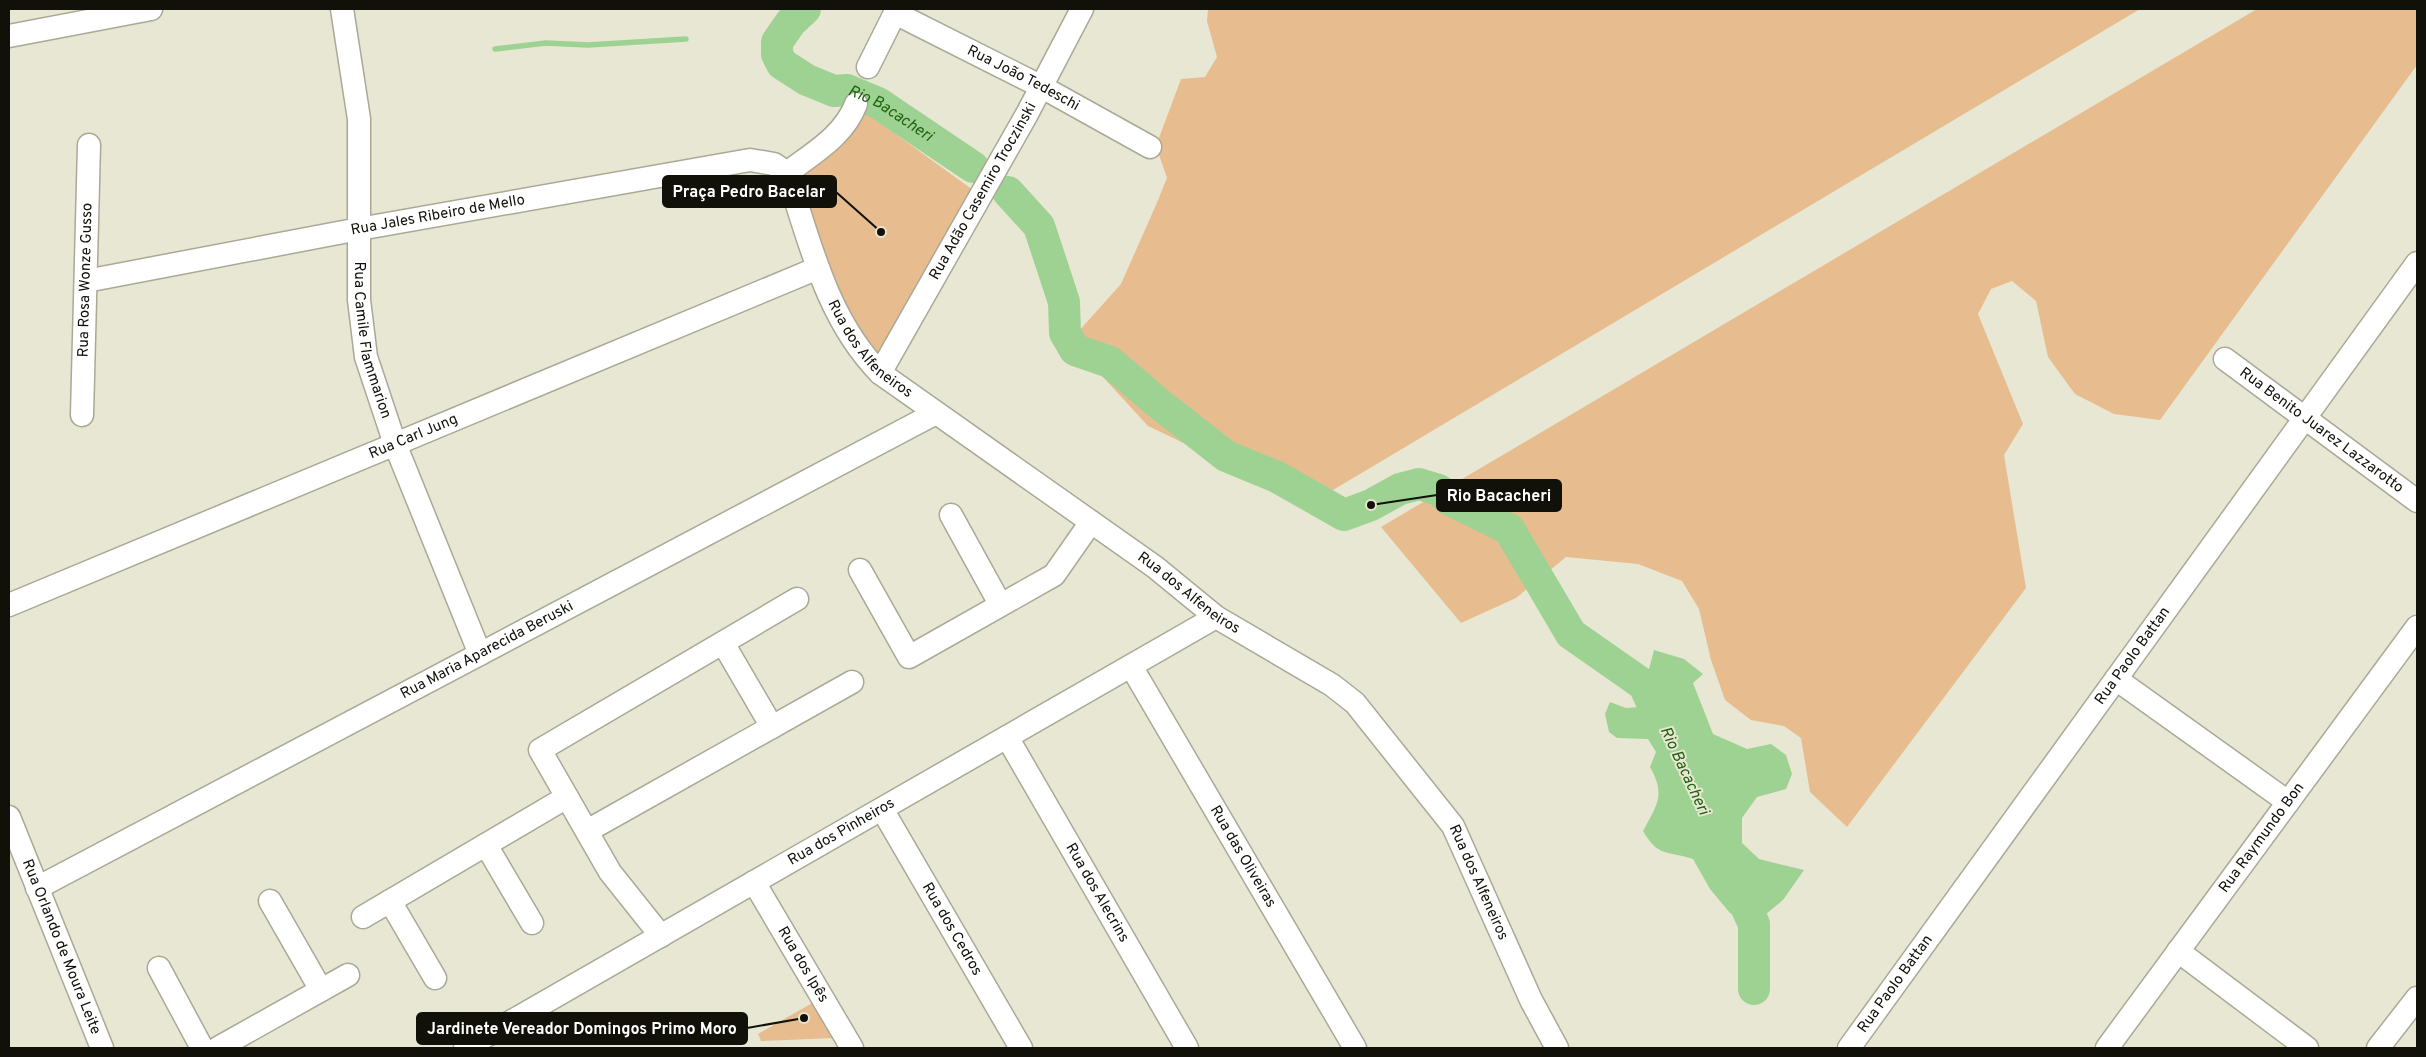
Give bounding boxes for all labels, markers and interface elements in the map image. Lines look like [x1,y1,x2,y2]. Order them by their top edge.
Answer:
street label: Rua João Tedeschi [964,41,1083,115]
water label: Rio Bacacheri [845,81,937,147]
street label: Rua Adão Casemiro Troczinski [925,99,1041,283]
callout: Praça Pedro Bacelar [663,176,836,207]
text: Praça Pedro Bacelar [673,183,826,203]
street label: Rua Jales Ribeiro de Mello [349,190,526,240]
street label: Rua Rosa Wonze Gusso [74,202,97,358]
street label: Rua Camile Flammarion [350,262,395,421]
street label: Rua dos Alfeneiros [823,297,916,402]
street label: Rua Benito Juarez Lazzarotto [2236,363,2407,497]
street label: Rua Carl Jung [366,410,461,464]
callout: Rio Bacacheri [1437,480,1561,511]
text: Rio Bacacheri [1447,487,1551,507]
street label: Rua dos Alfeneiros [1133,548,1243,638]
street label: Rua Maria Aparecida Beruski [397,597,577,704]
street label: Rua Paolo Battan [2091,603,2175,709]
water label: Rio Bacacheri [1655,724,1714,819]
street label: Rua Raymundo Bon [2215,779,2309,897]
street label: Rua dos Pinheiros [785,794,898,870]
street label: Rua das Oliveiras [1205,802,1280,911]
street label: Rua dos Alfeneiros [1444,822,1512,943]
street label: Rua dos Alecrins [1061,840,1133,946]
street label: Rua Orlando de Moura Leite [17,856,105,1037]
street label: Rua dos Cedros [917,879,986,979]
street label: Rua dos Ipês [773,923,833,1006]
street label: Rua Paolo Battan [1853,931,1937,1037]
callout: Jardinete Vereador Domingos Primo Moro [417,1013,747,1044]
text: Jardinete Vereador Domingos Primo Moro [427,1020,737,1040]

